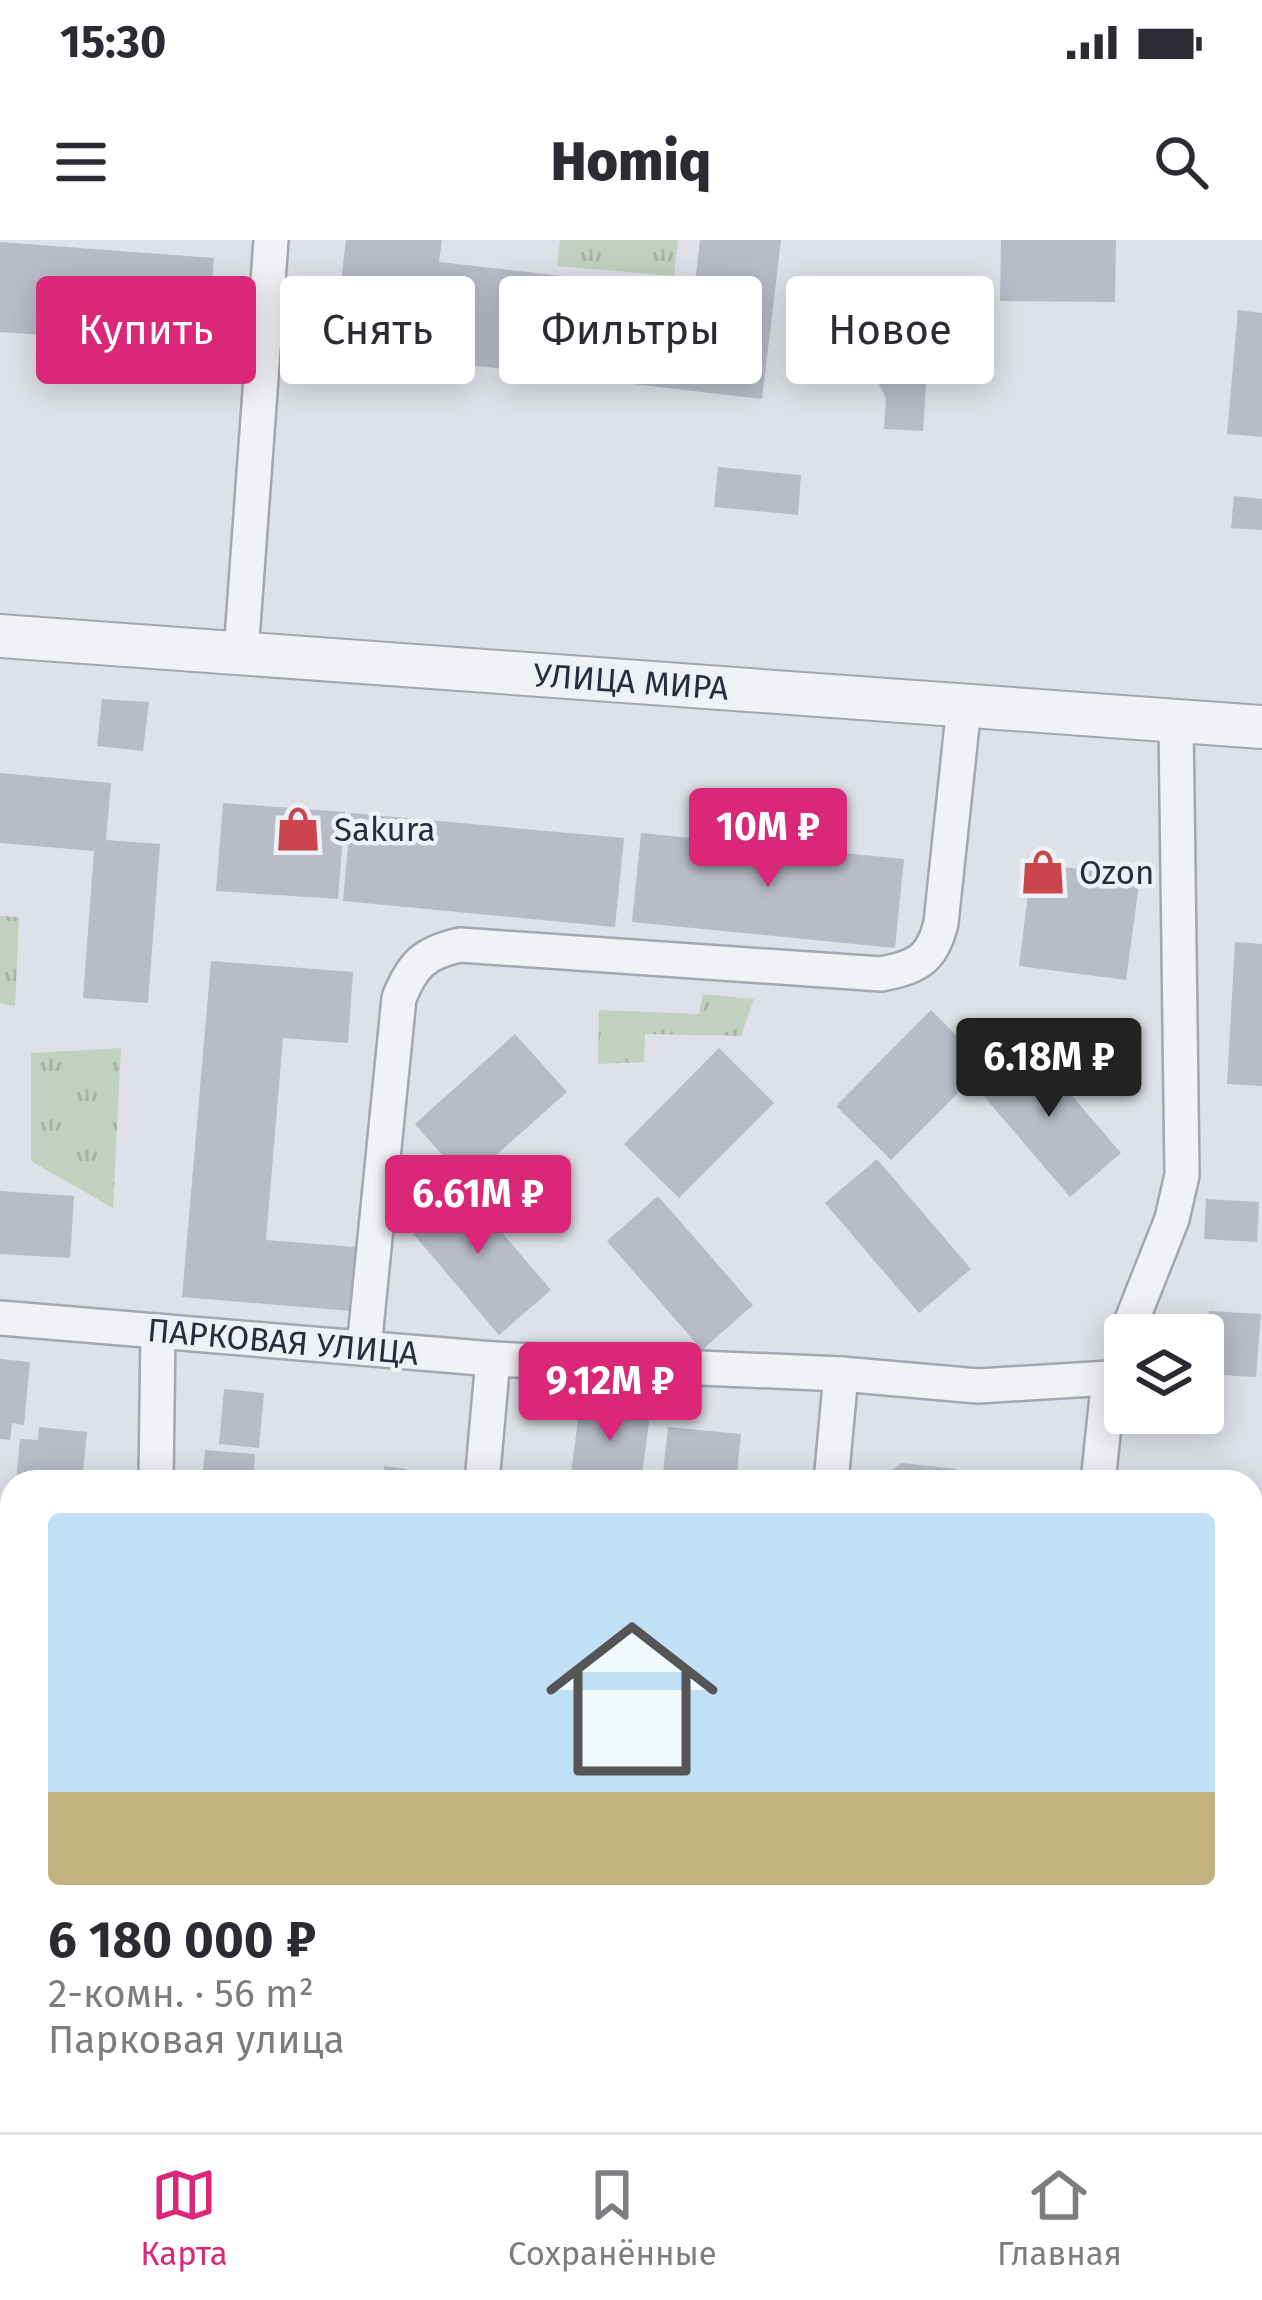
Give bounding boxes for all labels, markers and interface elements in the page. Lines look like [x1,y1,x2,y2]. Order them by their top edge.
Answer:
text: 15:30 [60,15,166,69]
icon: menu [48,129,114,195]
icon: search [1148,129,1214,195]
text: Homiq [551,130,711,194]
chip: Купить [36,276,256,384]
chip: Снять [280,276,475,384]
chip: Фильтры [499,276,762,384]
chip: Новое [786,276,994,384]
street label: УЛИЦА МИРА [532,655,730,709]
pin: 10M ₽ [684,788,852,890]
shop icon: Sakura [273,804,323,854]
text: 10M ₽ [716,804,820,850]
place label: Sakura [334,810,435,850]
shop icon: Ozon [1018,847,1068,897]
place label: Ozon [1079,853,1154,893]
pin: 6.18M ₽ [938,1018,1160,1120]
text: 6.18M ₽ [983,1034,1115,1080]
pin: 6.61M ₽ [367,1155,589,1257]
text: 6.61M ₽ [412,1171,544,1217]
street label: ПАРКОВАЯ УЛИЦА [146,1310,420,1374]
map controls [1104,1314,1224,1434]
button: layers [1104,1314,1224,1434]
pin: 9.12M ₽ [499,1342,721,1444]
text: 9.12M ₽ [546,1358,674,1404]
icon: home [524,1591,740,1807]
text: 6 180 000 ₽ [48,1909,316,1971]
text: 2-комн. · 56 m² [48,1971,314,2017]
text: Парковая улица [48,2017,345,2063]
tab: Карта [140,2162,228,2274]
tab: Сохранённые [508,2162,717,2274]
tab: Главная [997,2162,1122,2274]

